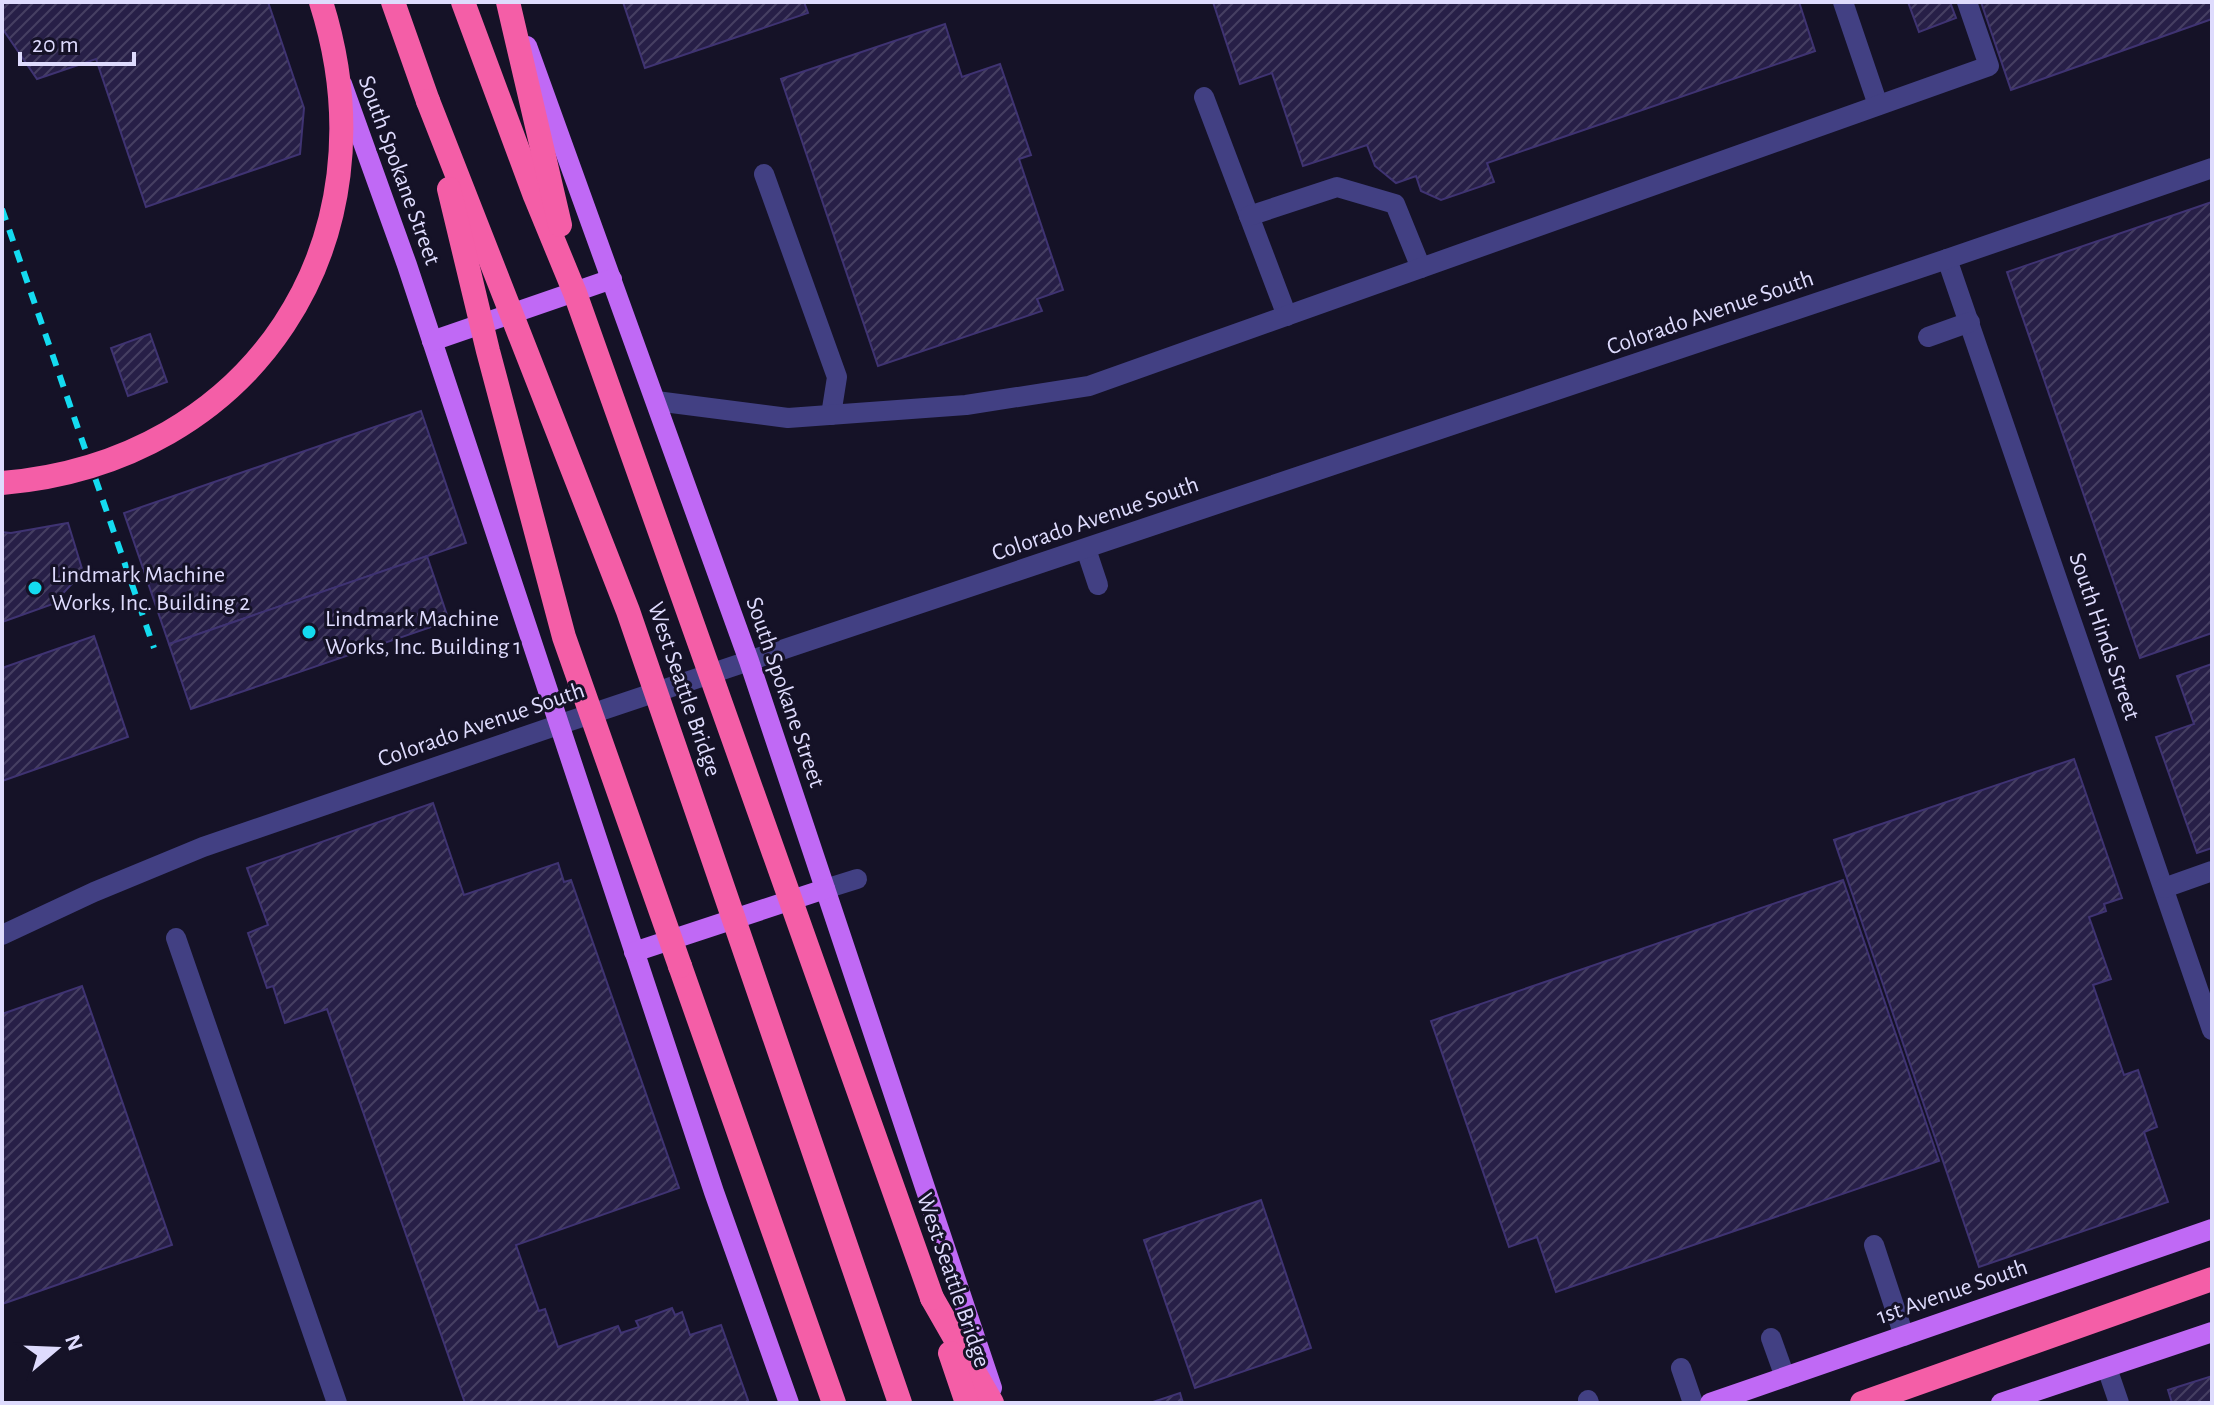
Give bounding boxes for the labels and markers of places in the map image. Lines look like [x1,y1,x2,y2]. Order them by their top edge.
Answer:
place label: Lindmark Machine Works, Inc. Building 2 [51,563,250,615]
marker: Lindmark Machine Works, Inc. Building 2 [26,579,44,597]
place label: Lindmark Machine Works, Inc. Building 1 [325,607,522,659]
marker: Lindmark Machine Works, Inc. Building 1 [300,623,318,641]

